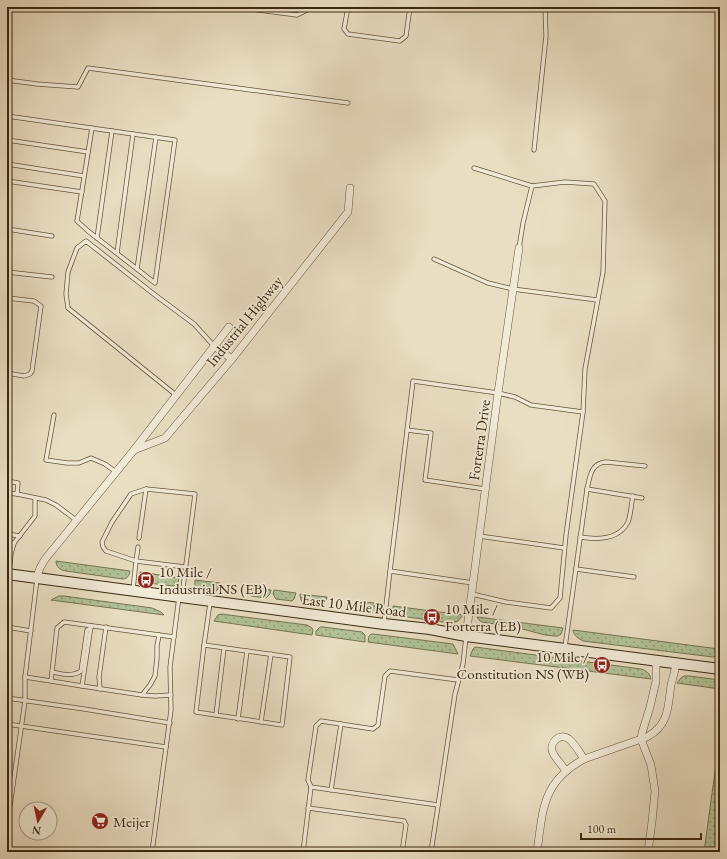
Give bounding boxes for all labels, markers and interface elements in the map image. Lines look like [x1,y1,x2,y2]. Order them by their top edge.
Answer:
street label: Industrial Highway [202,271,287,370]
street label: Forterra Drive [464,398,494,482]
place label: 10 Mile / Industrial NS (EB) [159,562,267,598]
bus stop icon: 10 Mile / Industrial NS (EB) [136,570,156,590]
street label: East 10 Mile Road [301,589,408,621]
place label: 10 Mile / Forterra (EB) [445,599,521,635]
bus stop icon: 10 Mile / Forterra (EB) [422,607,442,627]
place label: 10 Mile / Constitution NS (WB) [457,647,589,683]
bus stop icon: 10 Mile / Constitution NS (WB) [592,655,612,675]
north arrow [18,801,58,841]
supermarket icon: Meijer [90,811,110,831]
place label: Meijer [113,812,150,831]
scale bar [581,815,701,841]
text: 100 m [587,821,617,837]
text: N [31,823,42,838]

